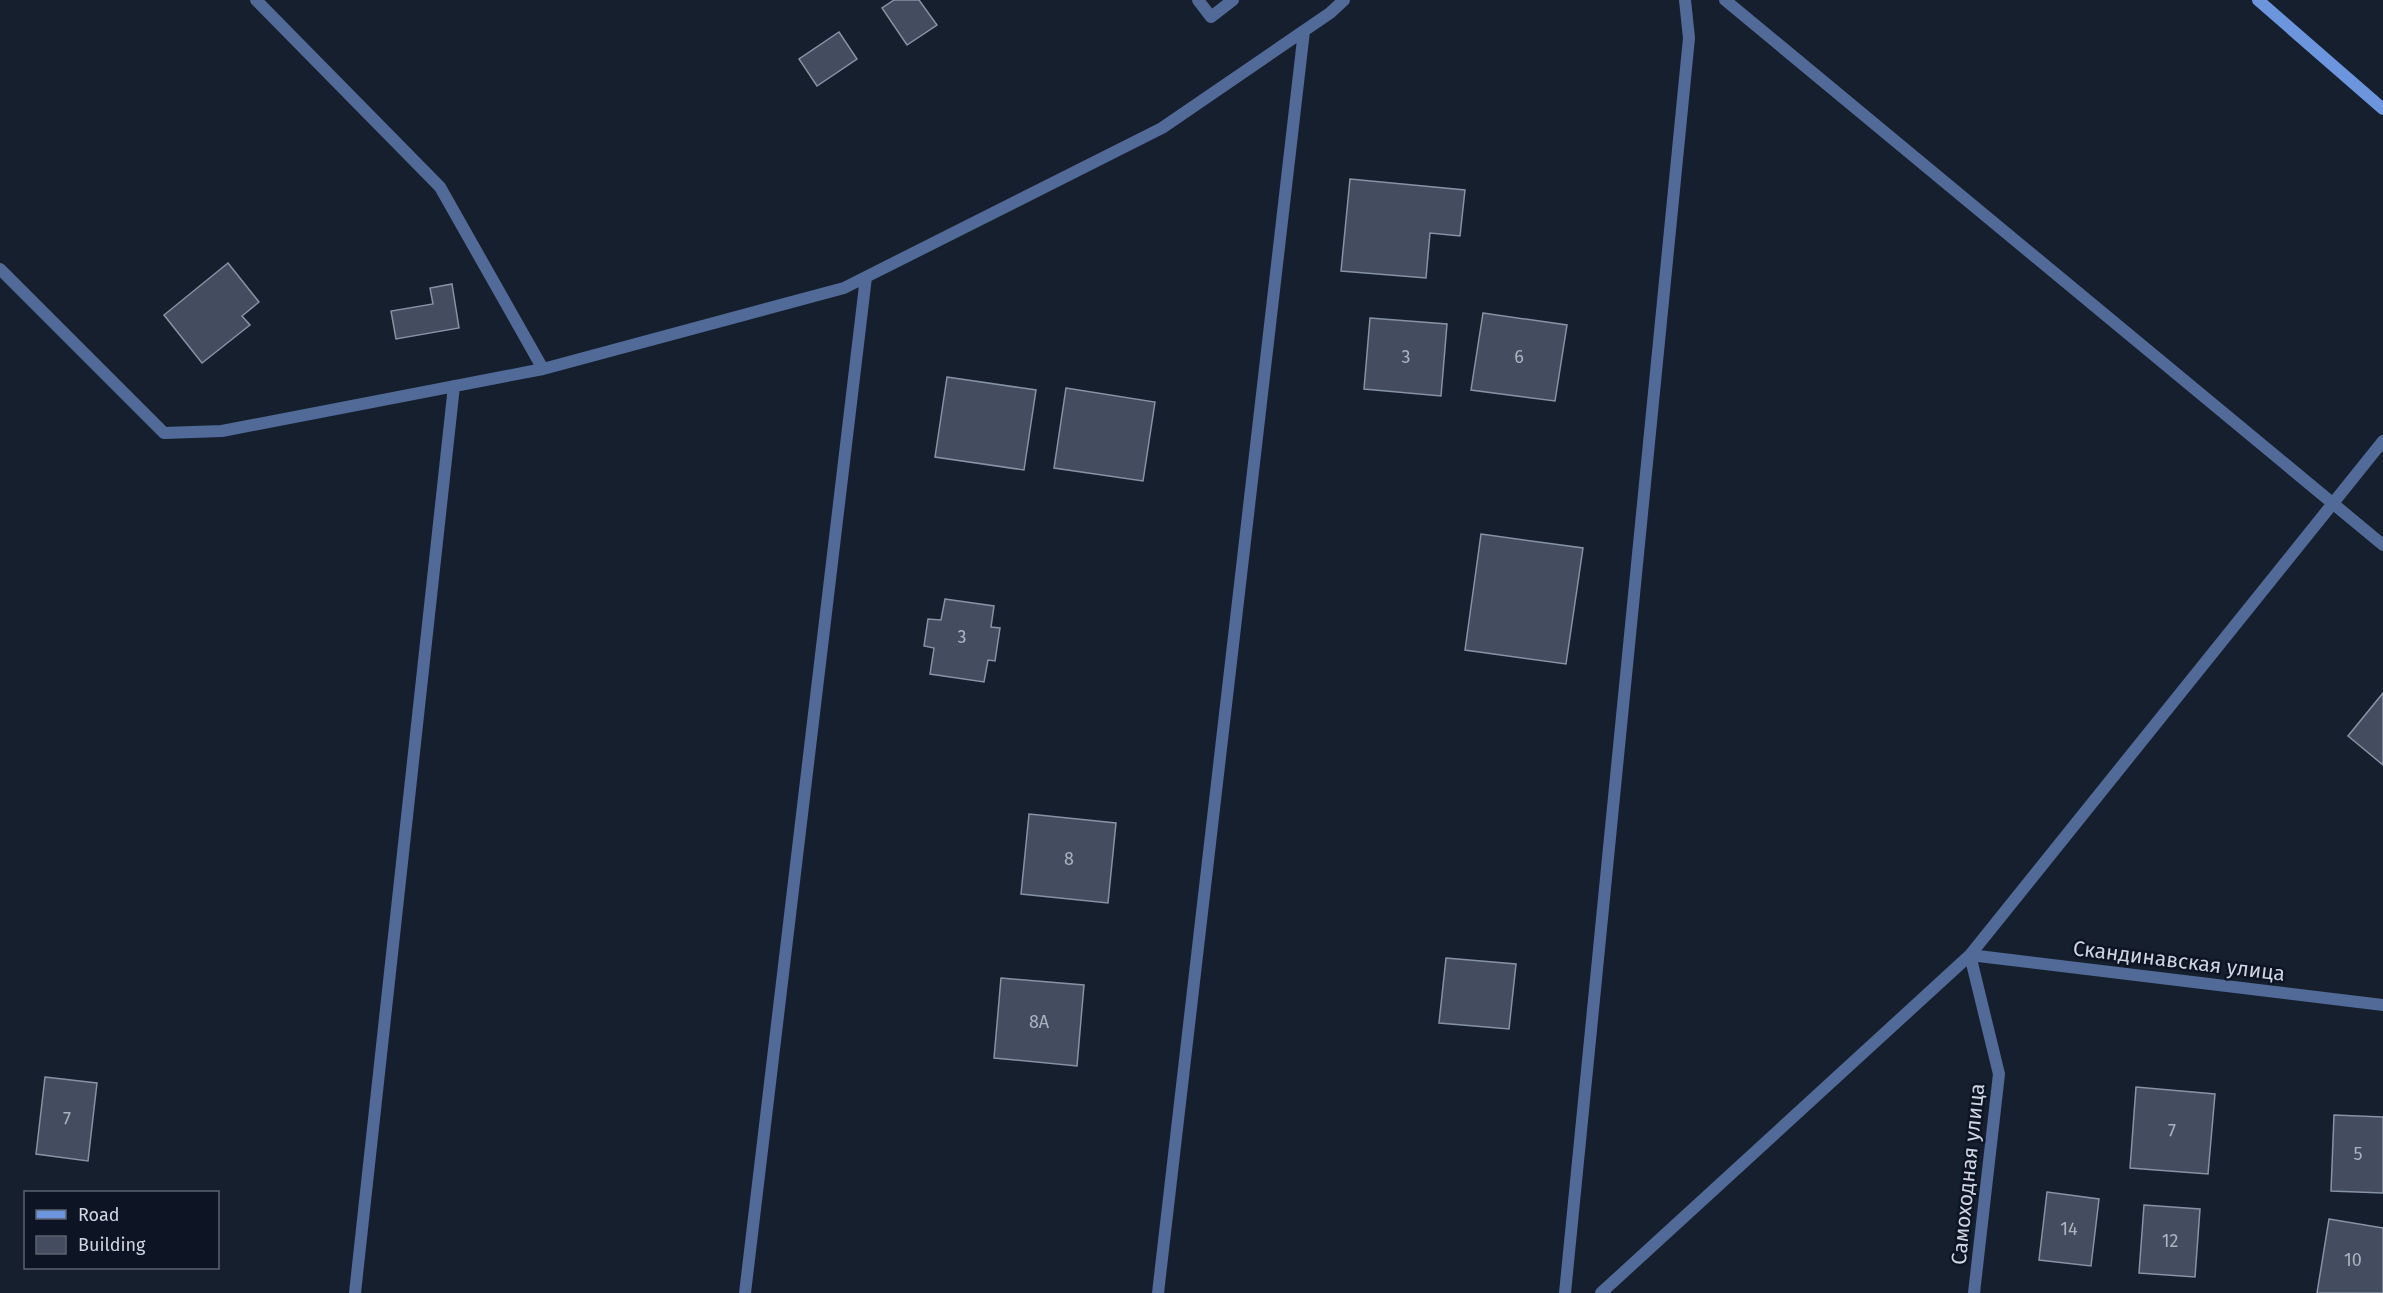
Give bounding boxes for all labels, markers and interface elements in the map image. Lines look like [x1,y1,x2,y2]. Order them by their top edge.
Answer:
house number: 3 [1402,346,1410,368]
house number: 6 [1514,346,1524,368]
house number: 3 [958,626,966,648]
house number: 8 [1064,848,1074,870]
street label: Скандинавская улица [2071,935,2287,987]
house number: 8А [1029,1011,1050,1033]
street label: Самоходная улица [1946,1082,1990,1266]
house number: 7 [63,1108,71,1130]
house number: 7 [2168,1120,2176,1142]
house number: 5 [2353,1143,2363,1165]
legend [24,1191,219,1269]
text: Road [78,1204,120,1226]
house number: 14 [2060,1218,2078,1240]
house number: 12 [2162,1230,2178,1252]
text: Building [78,1234,146,1256]
house number: 10 [2344,1249,2362,1271]

